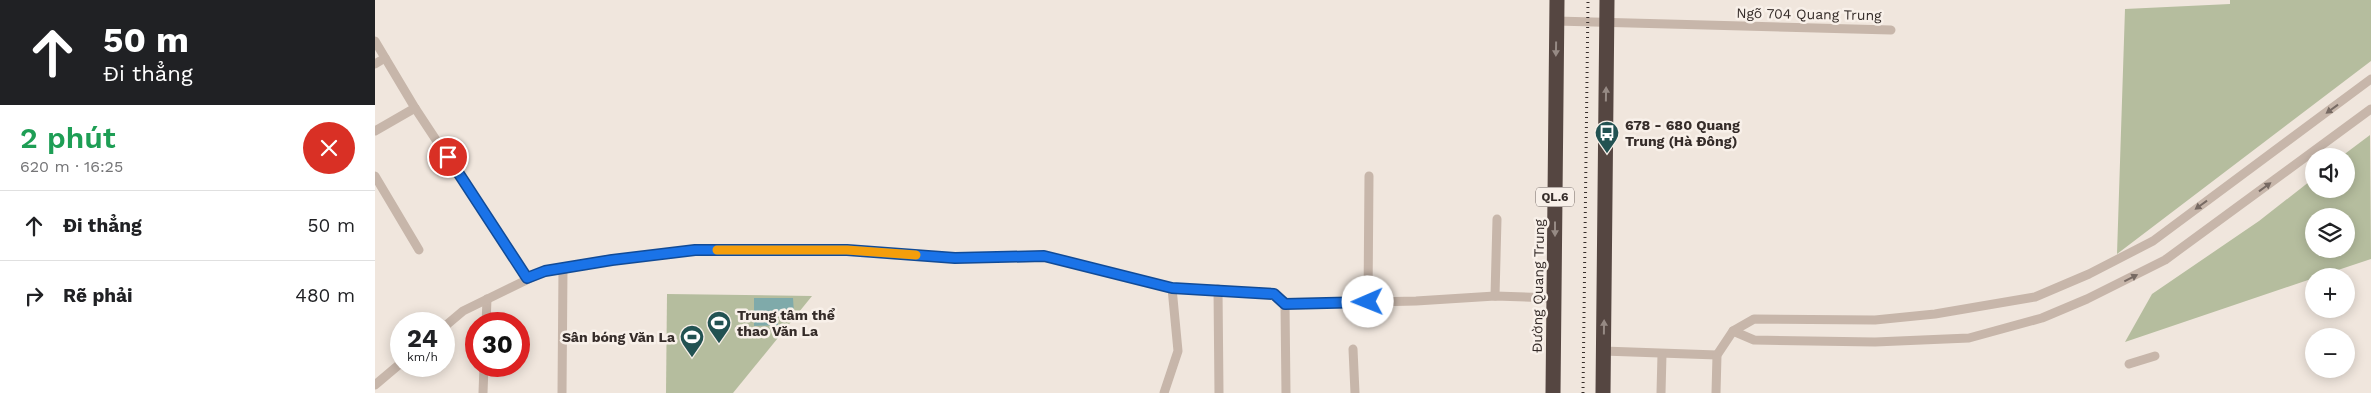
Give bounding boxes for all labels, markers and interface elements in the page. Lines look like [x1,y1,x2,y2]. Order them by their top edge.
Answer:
street label: Ngõ 704 Quang Trung [1736,5,1882,23]
text: 50 m [103,19,189,61]
icon: ahead [20,20,85,85]
one-way arrow [1552,41,1560,57]
text: Đi thẳng [103,61,193,86]
one-way arrow [1602,86,1610,102]
one-way arrow [2325,104,2339,114]
place label: 678 - 680 Quang Trung (Hà Đông) [1625,117,1740,149]
text: 2 phút [20,120,116,155]
bus stop icon: 678 - 680 Quang Trung (Hà Đông) [1594,120,1620,154]
button: close [303,122,355,174]
pin [427,136,469,178]
icon: arrive [434,143,462,171]
map controls [2305,148,2355,378]
button: sound [2305,148,2355,198]
text: 620 m · 16:25 [20,157,123,176]
one-way arrow [2258,182,2272,192]
road number: QL.6 [1536,188,1574,206]
one-way arrow [2194,200,2208,210]
button: layers [2305,208,2355,258]
icon: ahead [20,212,48,240]
text: Đi thẳng [63,214,142,237]
text: 50 m [308,214,355,237]
street label: Đường Quang Trung [1529,218,1547,353]
one-way arrow [1551,221,1559,237]
button: + [2305,268,2355,318]
one-way arrow [2124,274,2138,282]
position arrow [1341,275,1393,327]
icon: right [20,282,48,310]
text: Rẽ phải [63,284,133,307]
text: 480 m [295,284,355,307]
place label: Trung tâm thể thao Văn La [737,307,836,339]
sports icon: Trung tâm thể thao Văn La [706,310,732,344]
speed limit sign: 30 [465,312,530,377]
one-way arrow [1600,319,1608,335]
text: 24 [407,324,438,353]
sports icon: Sân bóng Văn La [679,324,705,358]
button: − [2305,328,2355,378]
place label: Sân bóng Văn La [562,329,676,345]
text: km/h [407,350,438,364]

